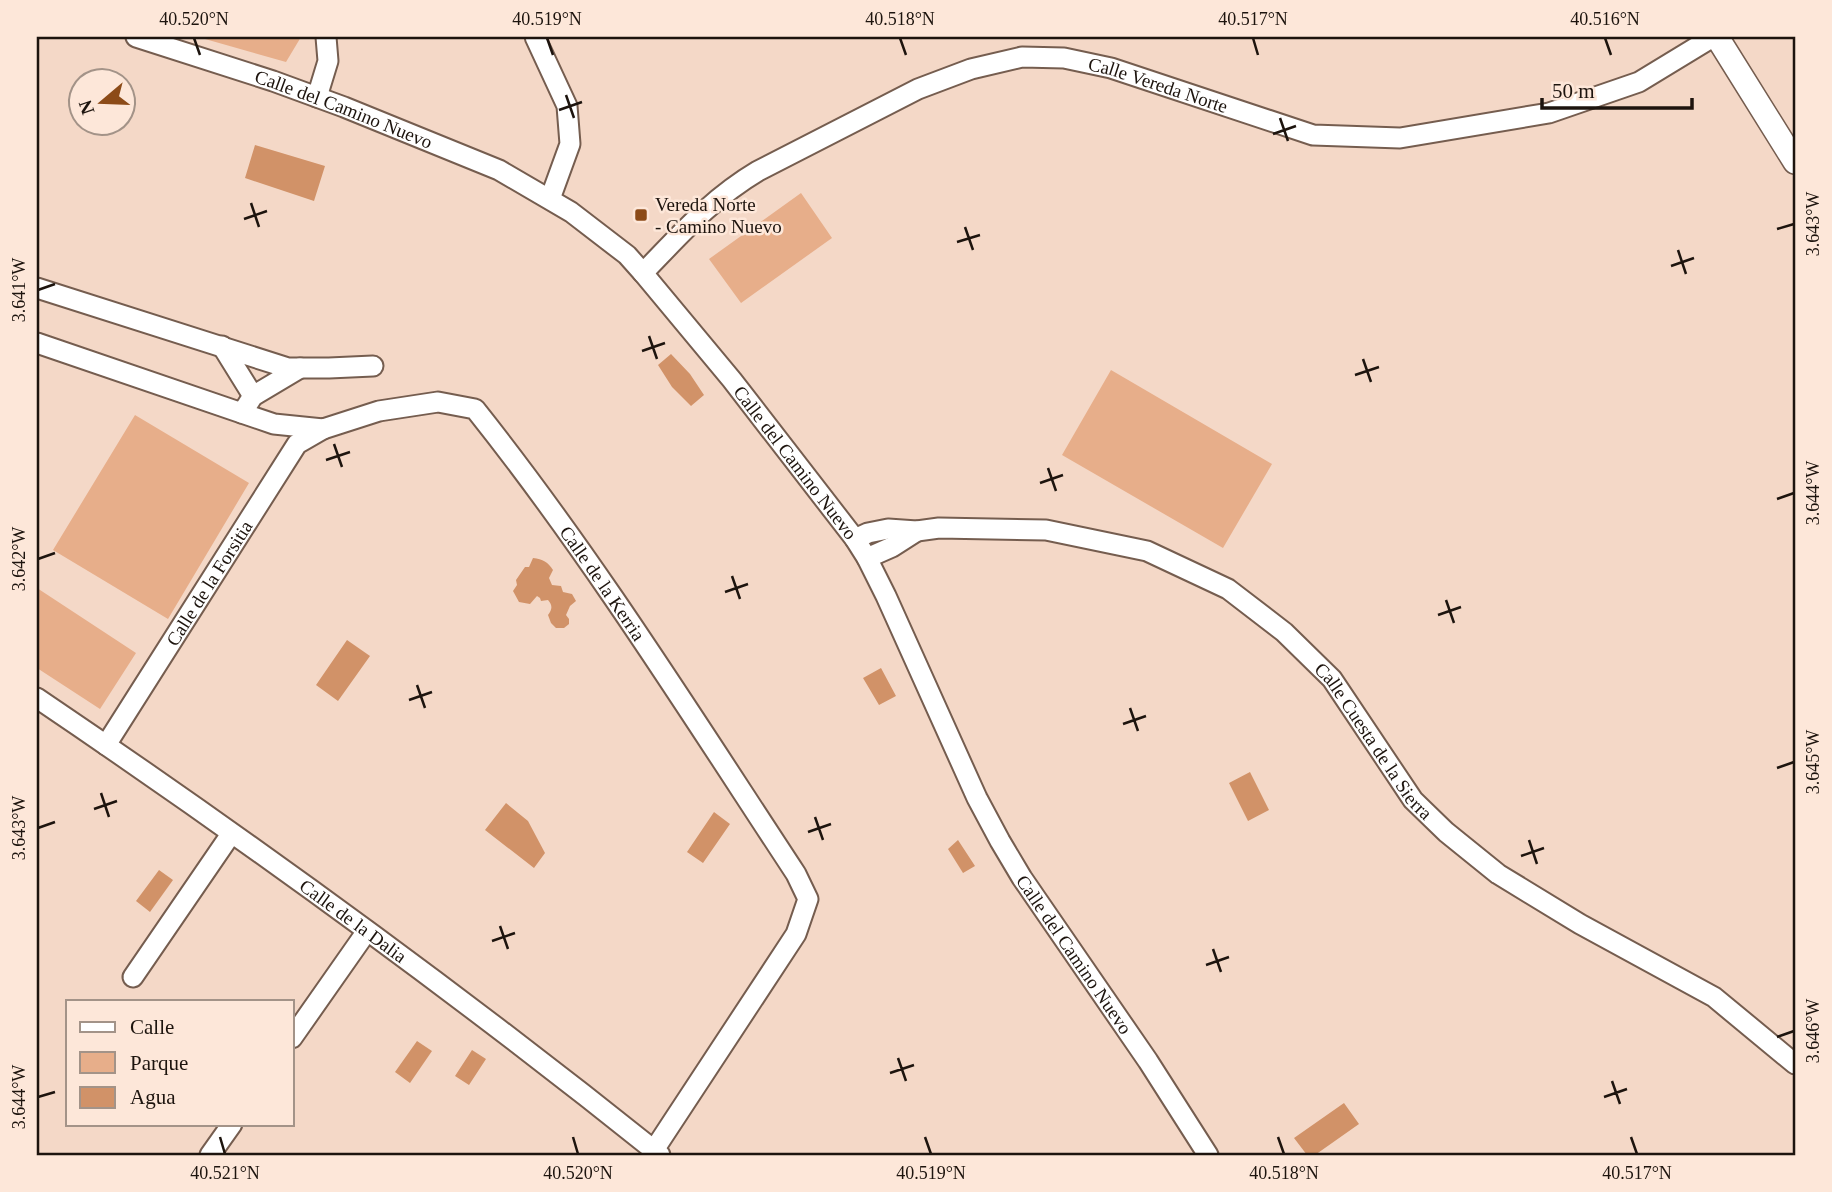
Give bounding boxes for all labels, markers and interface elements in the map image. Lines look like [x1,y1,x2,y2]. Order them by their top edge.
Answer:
text: 40.520°N [159,9,229,29]
text: 40.519°N [512,9,582,29]
text: 40.518°N [865,9,935,29]
text: 40.517°N [1218,9,1288,29]
text: 40.516°N [1570,9,1640,29]
street label: Calle Vereda Norte [1086,53,1230,117]
north arrow [66,66,136,136]
street label: Calle del Camino Nuevo [252,66,436,153]
scale bar [1542,66,1692,110]
text: 50 m [1552,79,1595,103]
text: N [74,97,99,117]
text: 3.643°W [1803,192,1823,256]
place label: Vereda Norte - Camino Nuevo [655,194,782,237]
marker: Vereda Norte - Camino Nuevo [633,207,649,223]
text: 3.641°W [9,258,29,322]
street label: Calle del Camino Nuevo [729,382,861,543]
text: 3.644°W [1803,461,1823,525]
street label: Calle de la Forsitia [162,516,257,650]
street label: Calle de la Kerria [556,522,650,645]
text: 3.642°W [9,527,29,591]
street label: Calle Cuesta de la Sierra [1310,658,1437,824]
text: 3.645°W [1803,730,1823,794]
text: 3.643°W [9,796,29,860]
street label: Calle del Camino Nuevo [1012,871,1136,1038]
street label: Calle de la Dalia [296,875,411,967]
text: 3.646°W [1803,999,1823,1063]
legend [66,1000,294,1126]
text: Calle [130,1015,174,1039]
text: Parque [130,1051,188,1075]
text: 3.644°W [9,1065,29,1129]
text: Agua [130,1085,176,1109]
text: 40.521°N [190,1163,260,1183]
text: 40.520°N [543,1163,613,1183]
text: 40.519°N [896,1163,966,1183]
text: 40.518°N [1249,1163,1319,1183]
text: 40.517°N [1602,1163,1672,1183]

